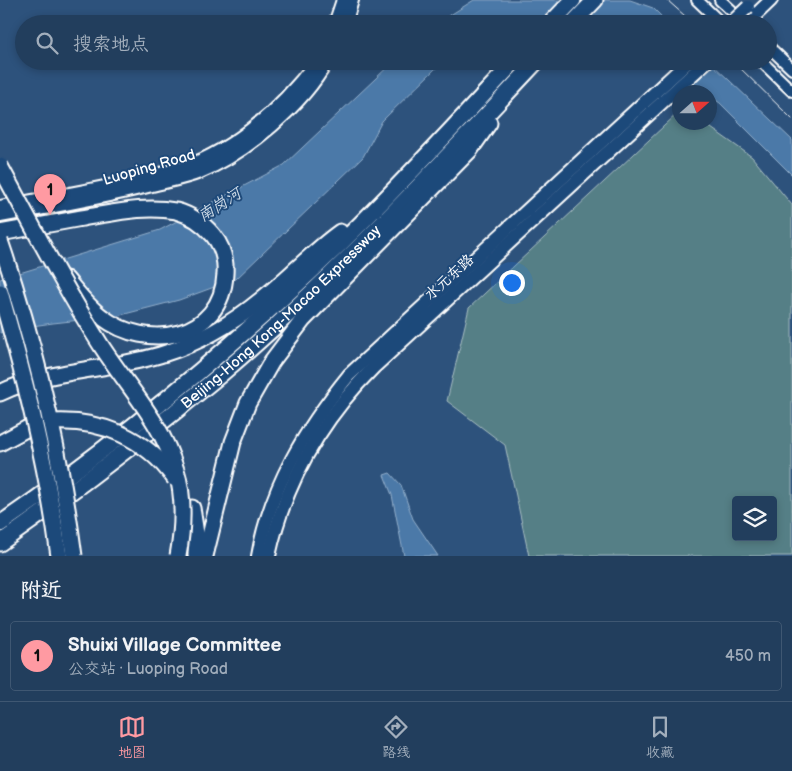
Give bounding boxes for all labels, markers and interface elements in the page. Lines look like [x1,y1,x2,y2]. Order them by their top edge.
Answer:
search box [15,15,777,70]
icon: search [33,29,61,57]
text: 搜索地点 [73,33,149,56]
north arrow [672,85,717,130]
street label: Luoping Road [101,145,197,190]
pin: 1 [34,174,66,215]
water label: 南岗河 [195,183,248,226]
street label: Beijing-Hong Kong-Macao Expressway [177,221,385,413]
street label: 水元东路 [421,250,478,305]
your location [499,270,525,296]
map controls [732,496,777,541]
button: layers [732,496,777,541]
text: 附近 [20,578,62,603]
text: Shuixi Village Committee [68,634,281,657]
text: 1 [34,647,40,666]
text: 450 m [725,647,771,666]
text: 公交站 · Luoping Road [68,660,228,679]
tab: 地图 [118,713,146,761]
tab: 路线 [382,713,410,761]
tab: 收藏 [646,713,674,761]

